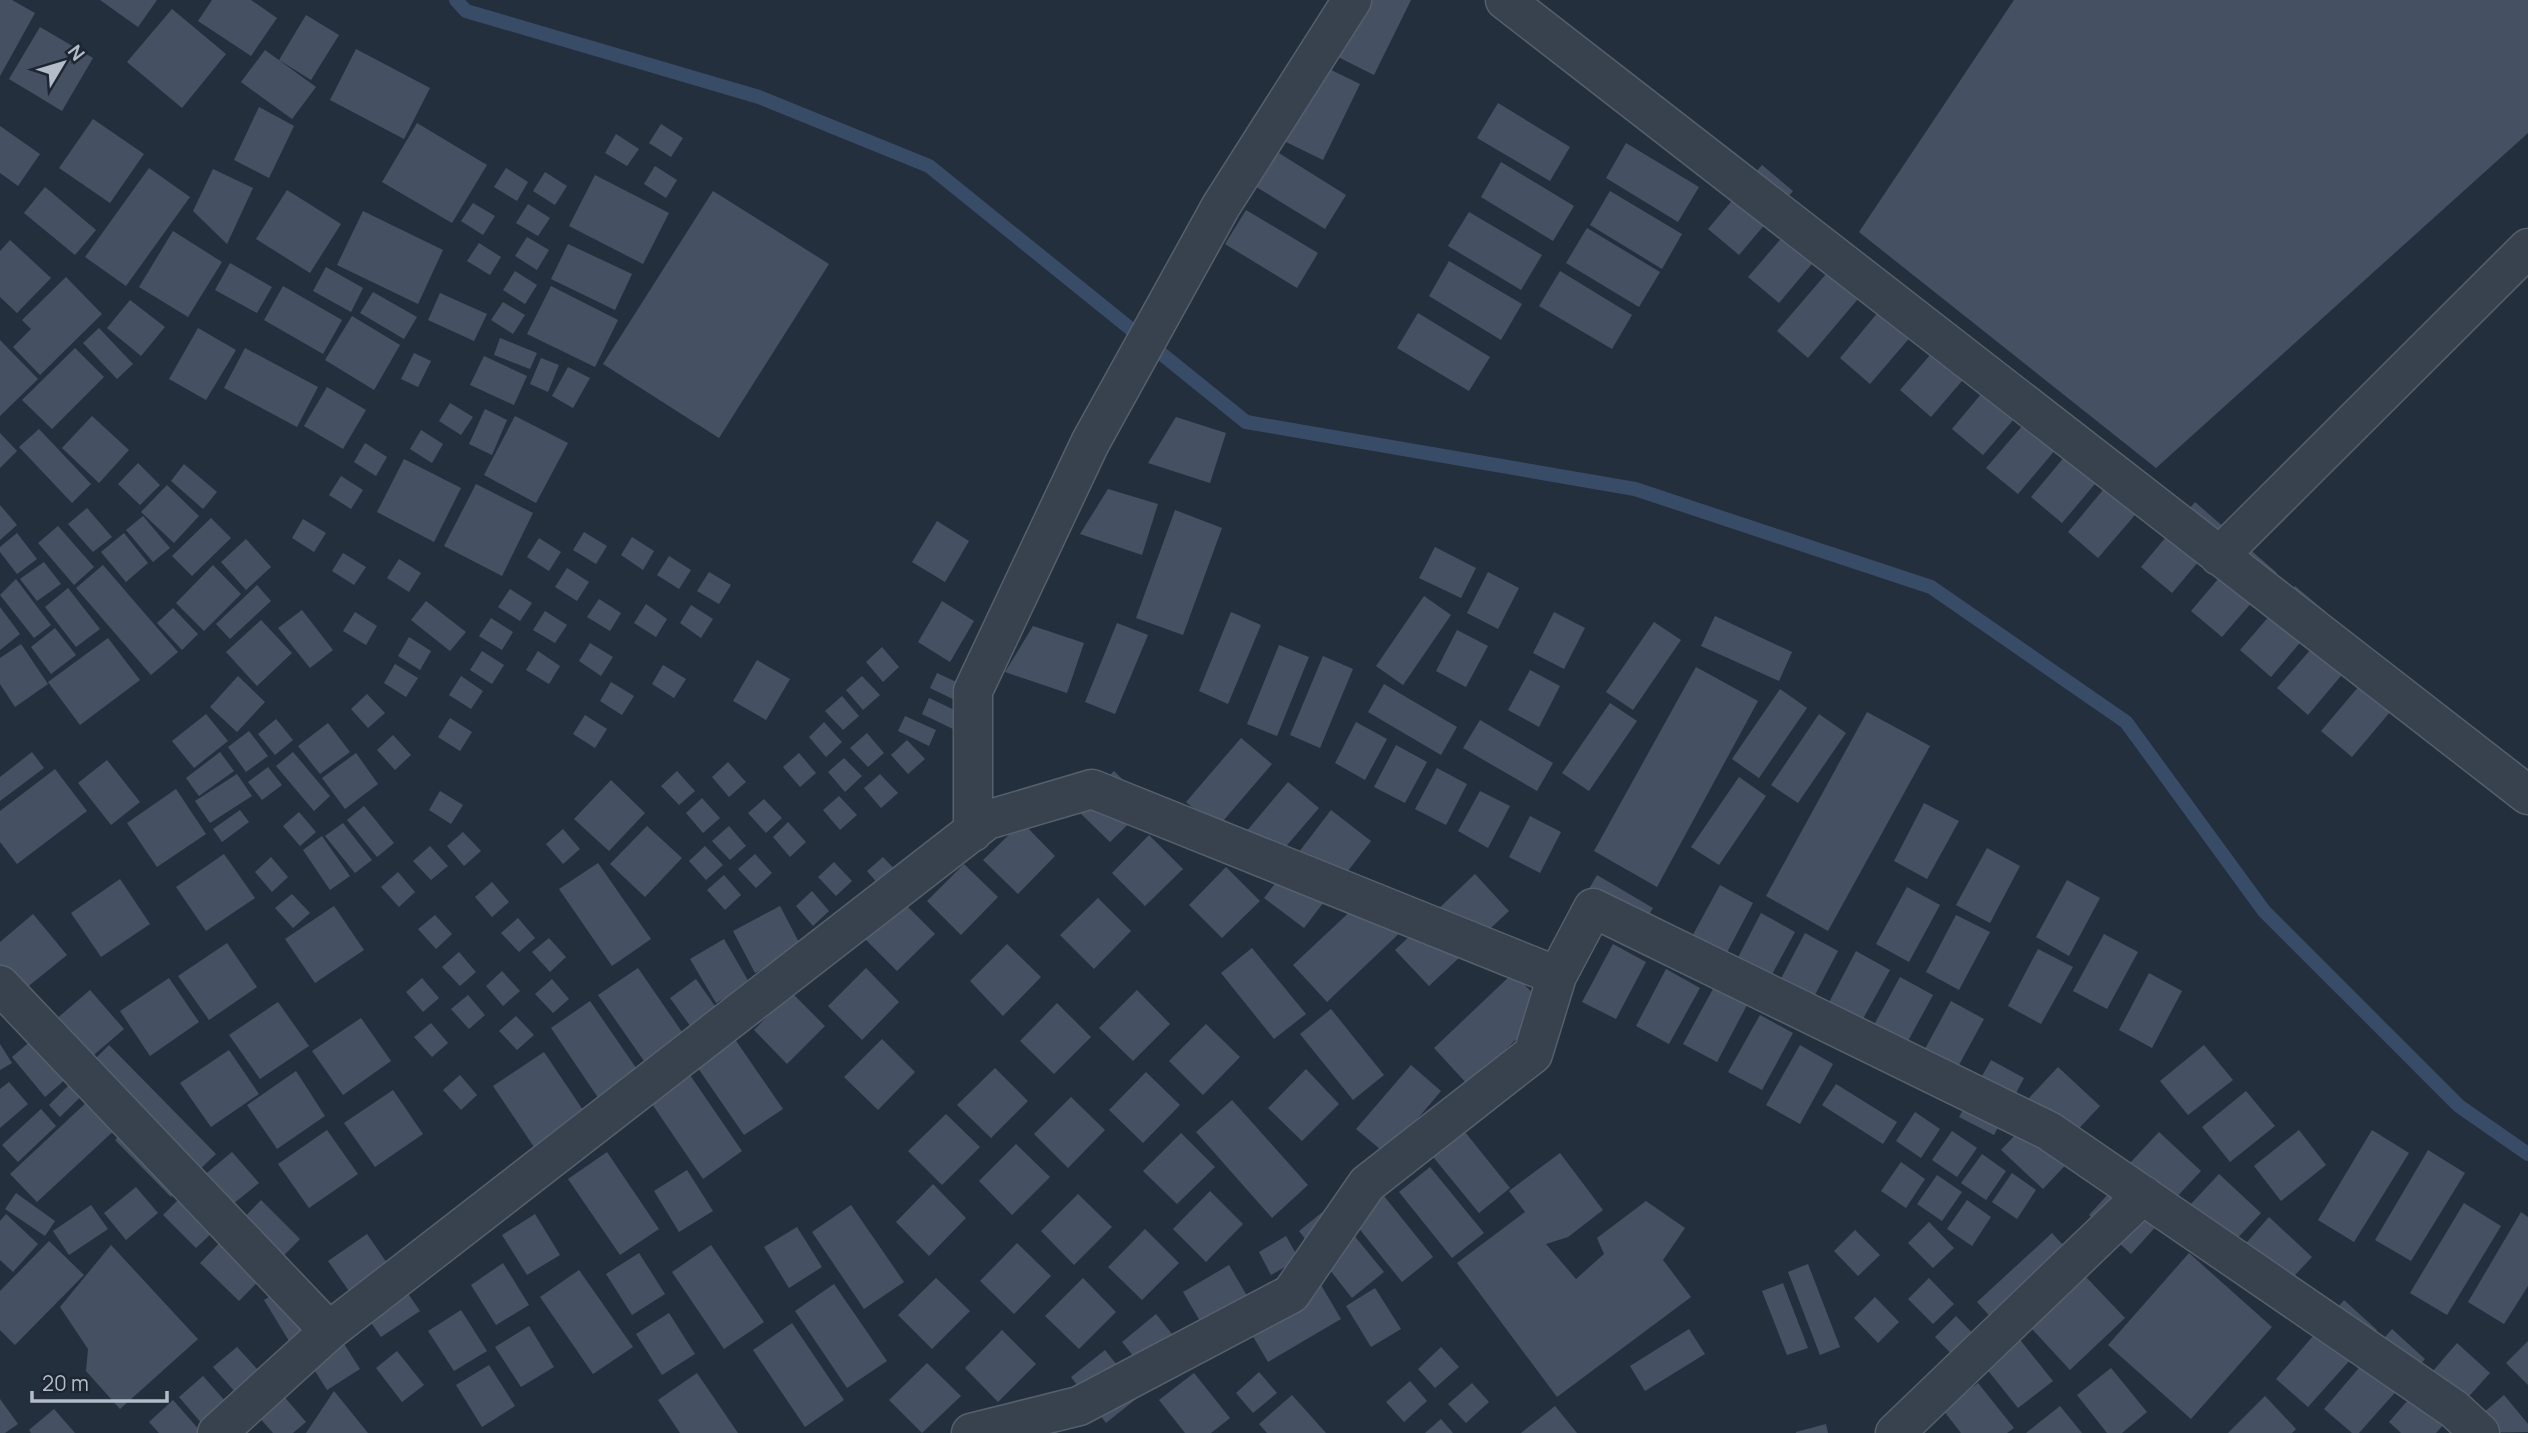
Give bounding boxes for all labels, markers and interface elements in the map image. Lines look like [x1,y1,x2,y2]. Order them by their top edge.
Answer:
north arrow [28,28,98,98]
text: N [62,39,91,66]
scale bar [32,1360,166,1404]
text: 20 m [42,1369,89,1397]

